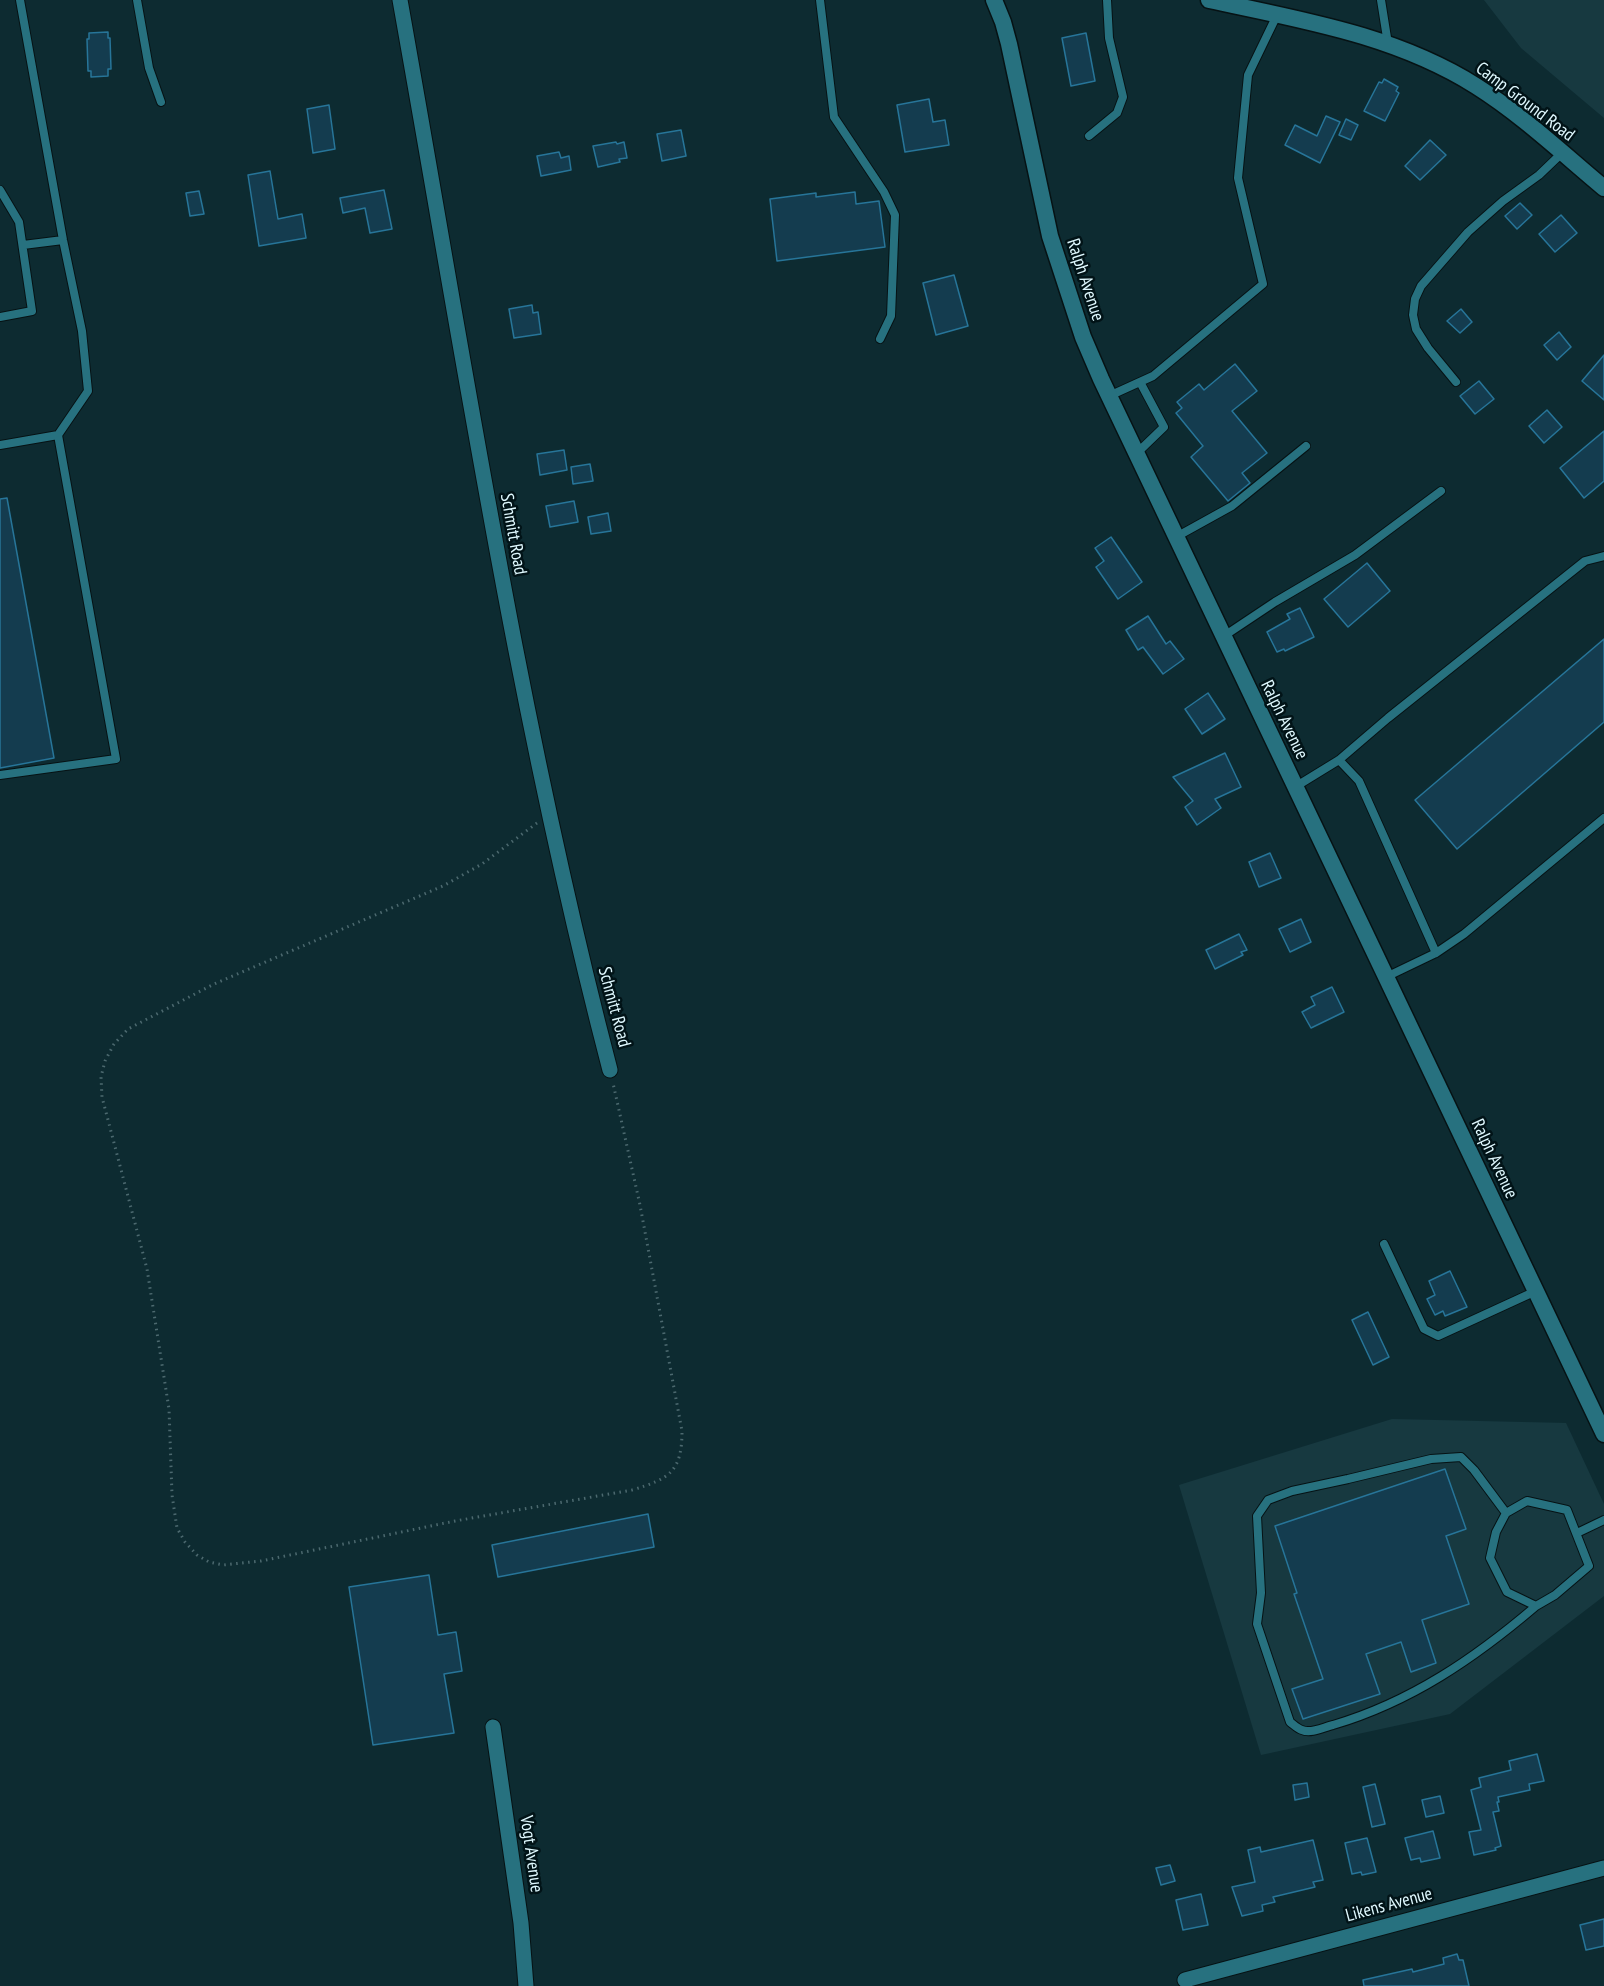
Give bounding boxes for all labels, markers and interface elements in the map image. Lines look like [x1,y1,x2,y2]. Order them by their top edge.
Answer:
street label: Camp Ground Road [1471,58,1579,146]
street label: Ralph Avenue [1062,236,1108,324]
street label: Schmitt Road [495,492,531,576]
street label: Ralph Avenue [1256,677,1312,763]
street label: Schmitt Road [593,965,635,1049]
street label: Ralph Avenue [1466,1116,1522,1202]
street label: Vogt Avenue [515,1814,547,1894]
street label: Likens Avenue [1343,1883,1435,1927]

